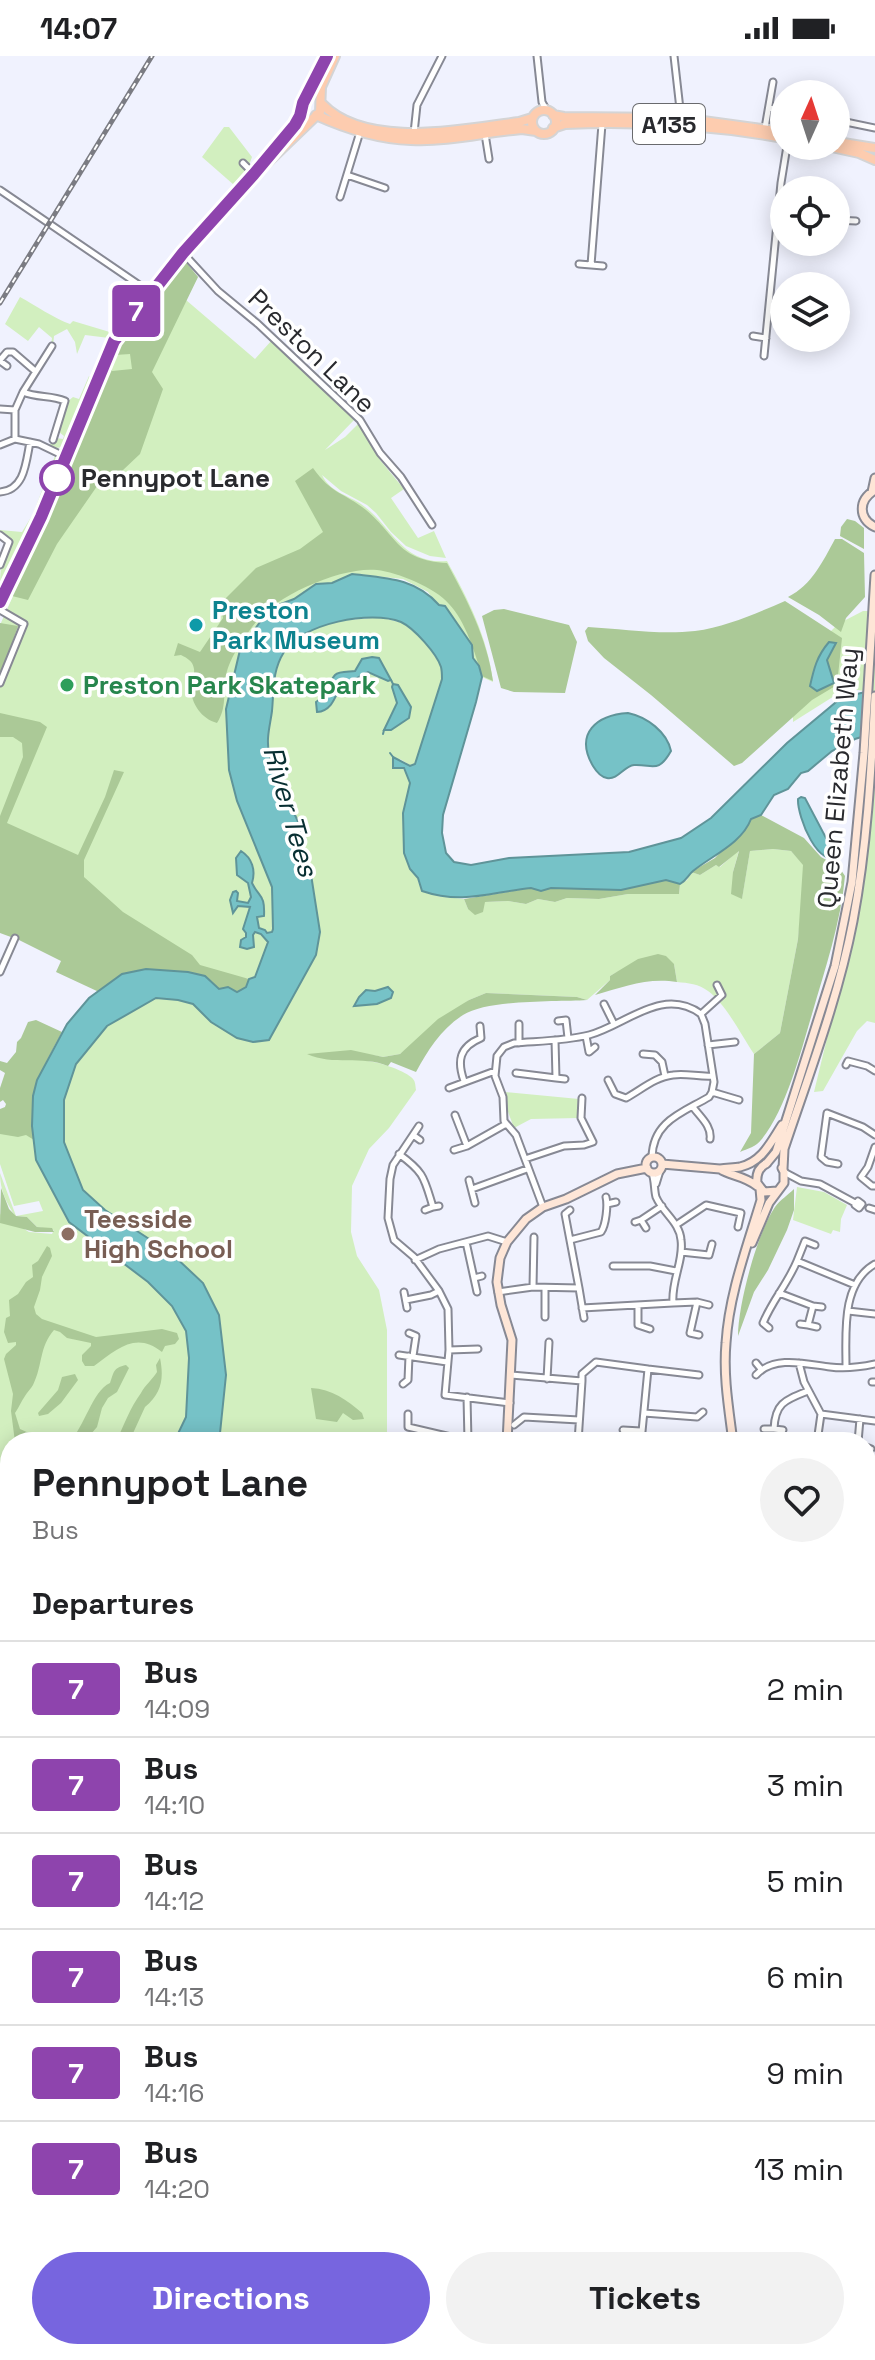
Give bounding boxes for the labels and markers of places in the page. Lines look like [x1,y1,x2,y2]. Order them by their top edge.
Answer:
marker: Pennypot Lane [40,461,74,495]
place label: Pennypot Lane [81,461,270,495]
place label: Preston Park Museum [212,593,380,657]
marker: Preston Park Museum [187,616,205,634]
place label: Preston Park Skatepark [83,668,376,702]
marker: Preston Park Skatepark [58,676,76,694]
place label: Teesside High School [84,1202,233,1266]
marker: Teesside High School [59,1225,77,1243]

